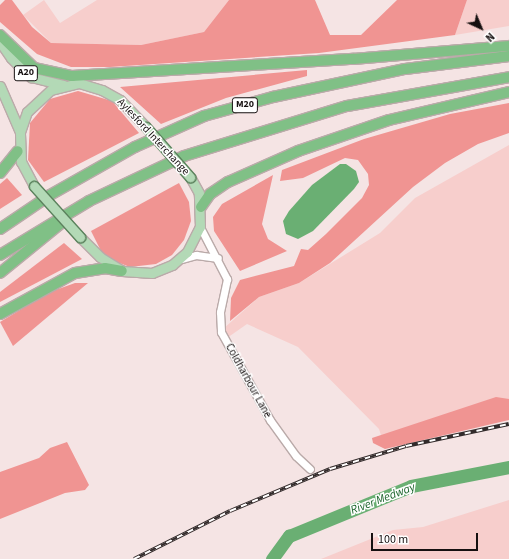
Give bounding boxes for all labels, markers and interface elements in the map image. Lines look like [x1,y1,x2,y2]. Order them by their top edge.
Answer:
north arrow [461,8,501,48]
text: N [482,29,498,45]
road number: A20 [13,65,39,81]
street label: Aylesford Interchange [114,96,192,178]
road number: M20 [231,97,259,113]
street label: Coldharbour Lane [222,342,274,420]
water label: River Medway [349,480,417,518]
scale bar [373,525,480,551]
text: 100 m [378,531,408,548]

